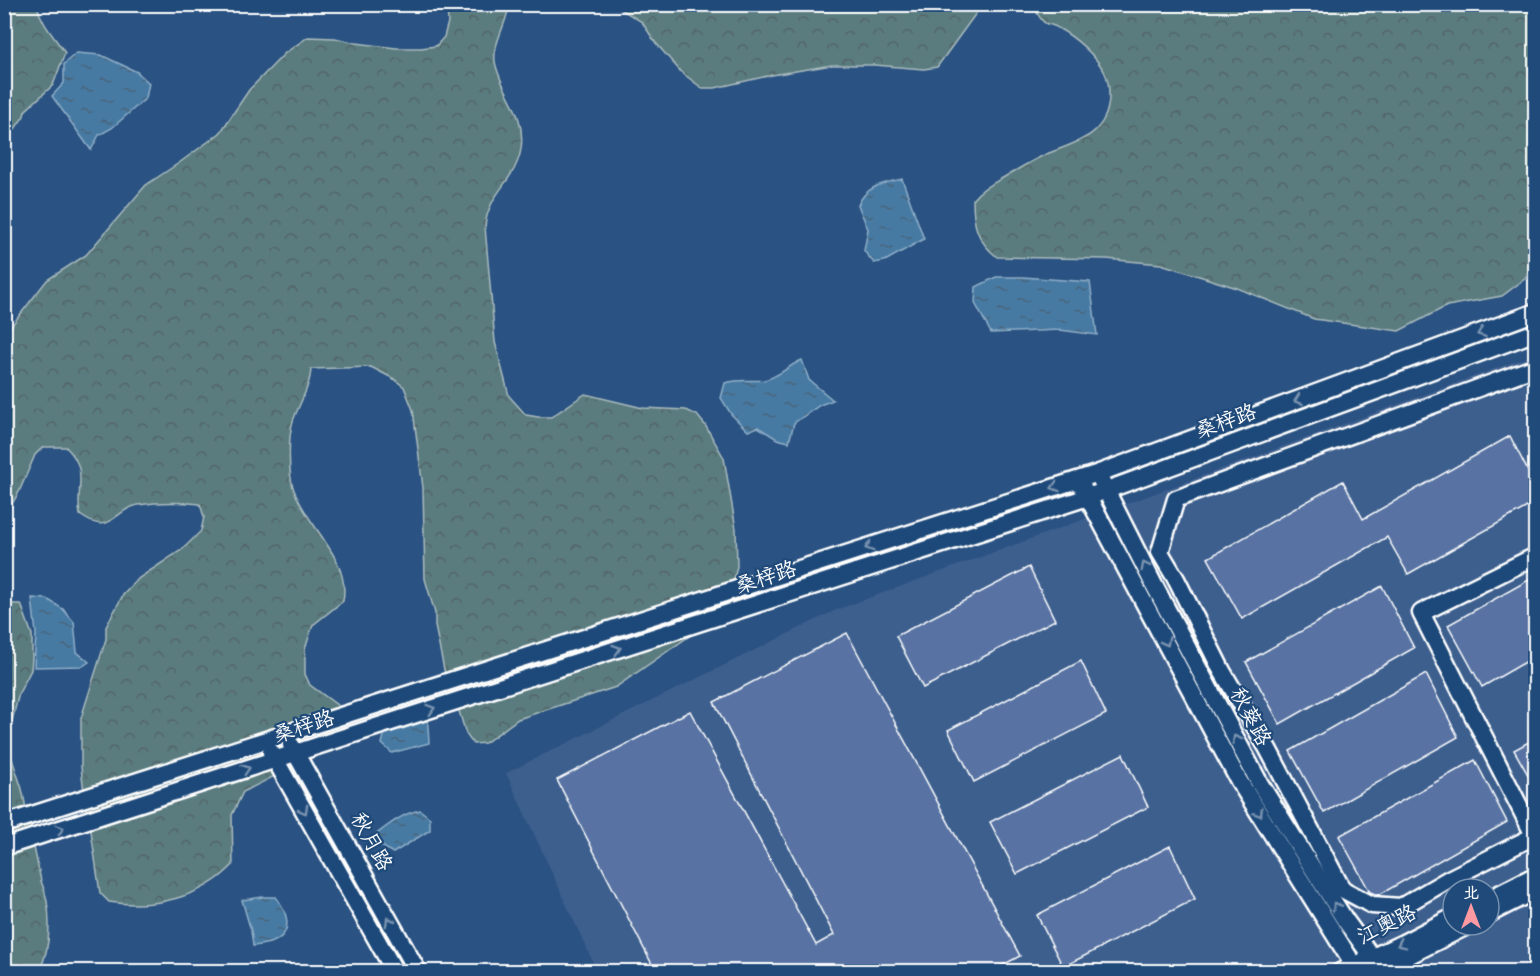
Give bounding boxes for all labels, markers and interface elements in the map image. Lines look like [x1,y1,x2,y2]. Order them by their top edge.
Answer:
one-way arrow [1476,325,1486,338]
one-way arrow [1293,393,1304,405]
street label: 桑梓路 [1192,398,1260,446]
one-way arrow [1050,480,1061,492]
one-way arrow [864,540,875,552]
street label: 桑梓路 [732,555,800,601]
one-way arrow [1140,561,1152,572]
one-way arrow [1158,636,1170,647]
one-way arrow [611,644,622,657]
street label: 秋葵路 [1223,683,1277,751]
street label: 桑梓路 [270,704,338,750]
one-way arrow [425,704,436,717]
one-way arrow [1232,734,1243,745]
one-way arrow [240,764,251,777]
one-way arrow [297,804,308,814]
one-way arrow [1252,807,1264,817]
street label: 秋月路 [343,808,399,876]
one-way arrow [54,824,65,836]
north arrow [1441,877,1501,937]
text: 北 [1463,883,1479,904]
street label: 江奥路 [1353,899,1421,951]
one-way arrow [1332,902,1343,913]
one-way arrow [385,916,396,927]
one-way arrow [1396,937,1407,948]

